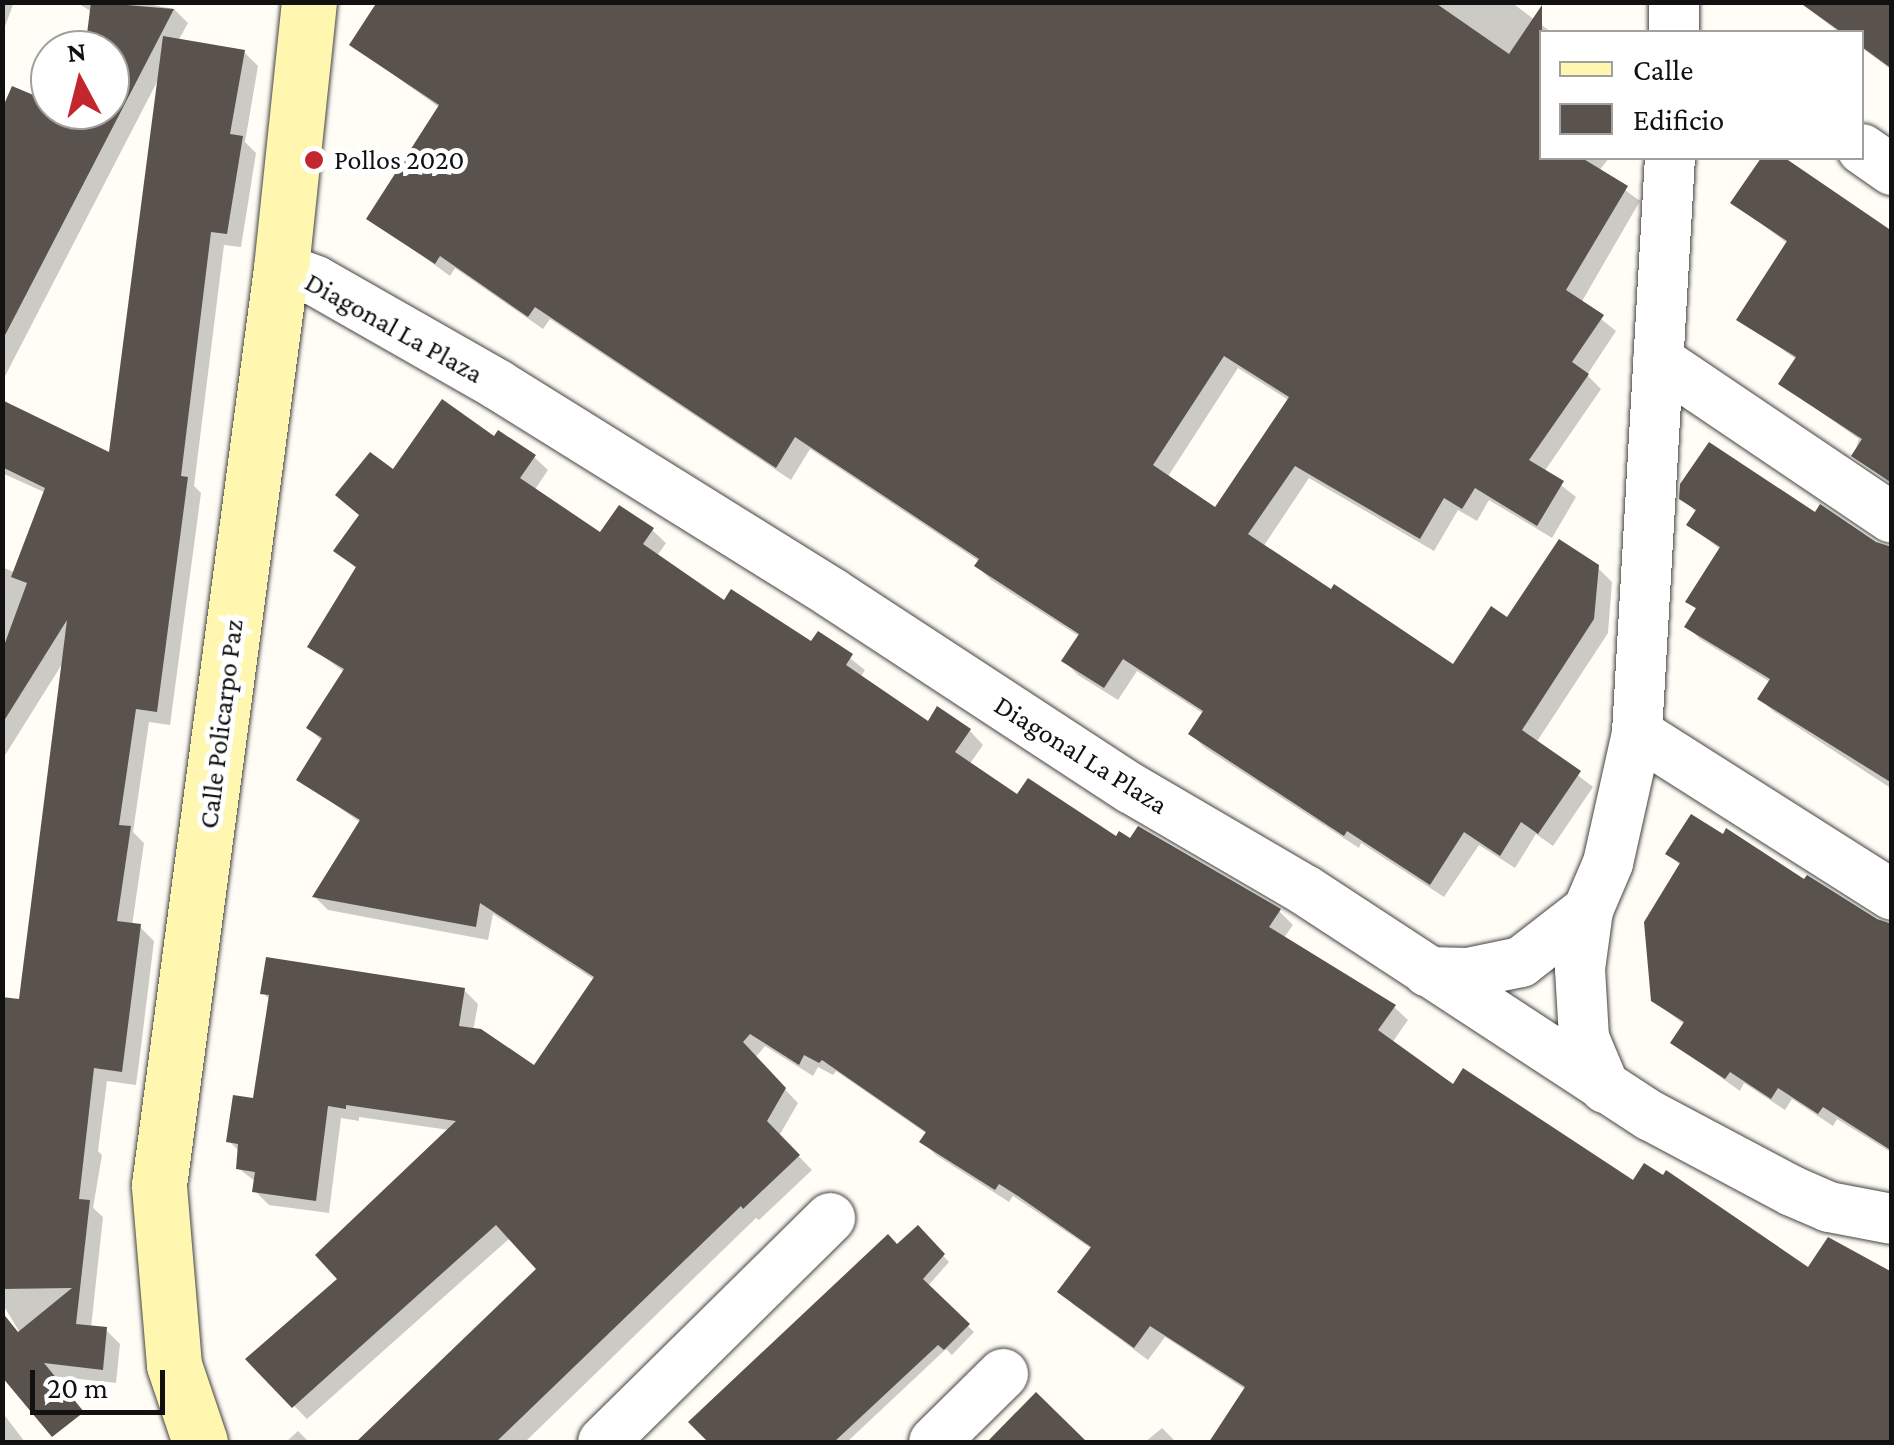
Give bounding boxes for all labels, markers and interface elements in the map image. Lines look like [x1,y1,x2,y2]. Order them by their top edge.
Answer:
north arrow [30,30,130,130]
legend [1539,30,1864,160]
text: N [65,35,88,68]
text: Calle [1633,53,1693,86]
text: Edificio [1633,103,1724,136]
place label: Pollos 2020 [334,143,464,177]
marker: Pollos 2020 [303,149,325,171]
street label: Diagonal La Plaza [299,265,489,391]
street label: Calle Policarpo Paz [191,617,251,831]
street label: Diagonal La Plaza [988,688,1174,822]
scale bar [35,1350,170,1412]
text: 20 m [47,1371,108,1404]

